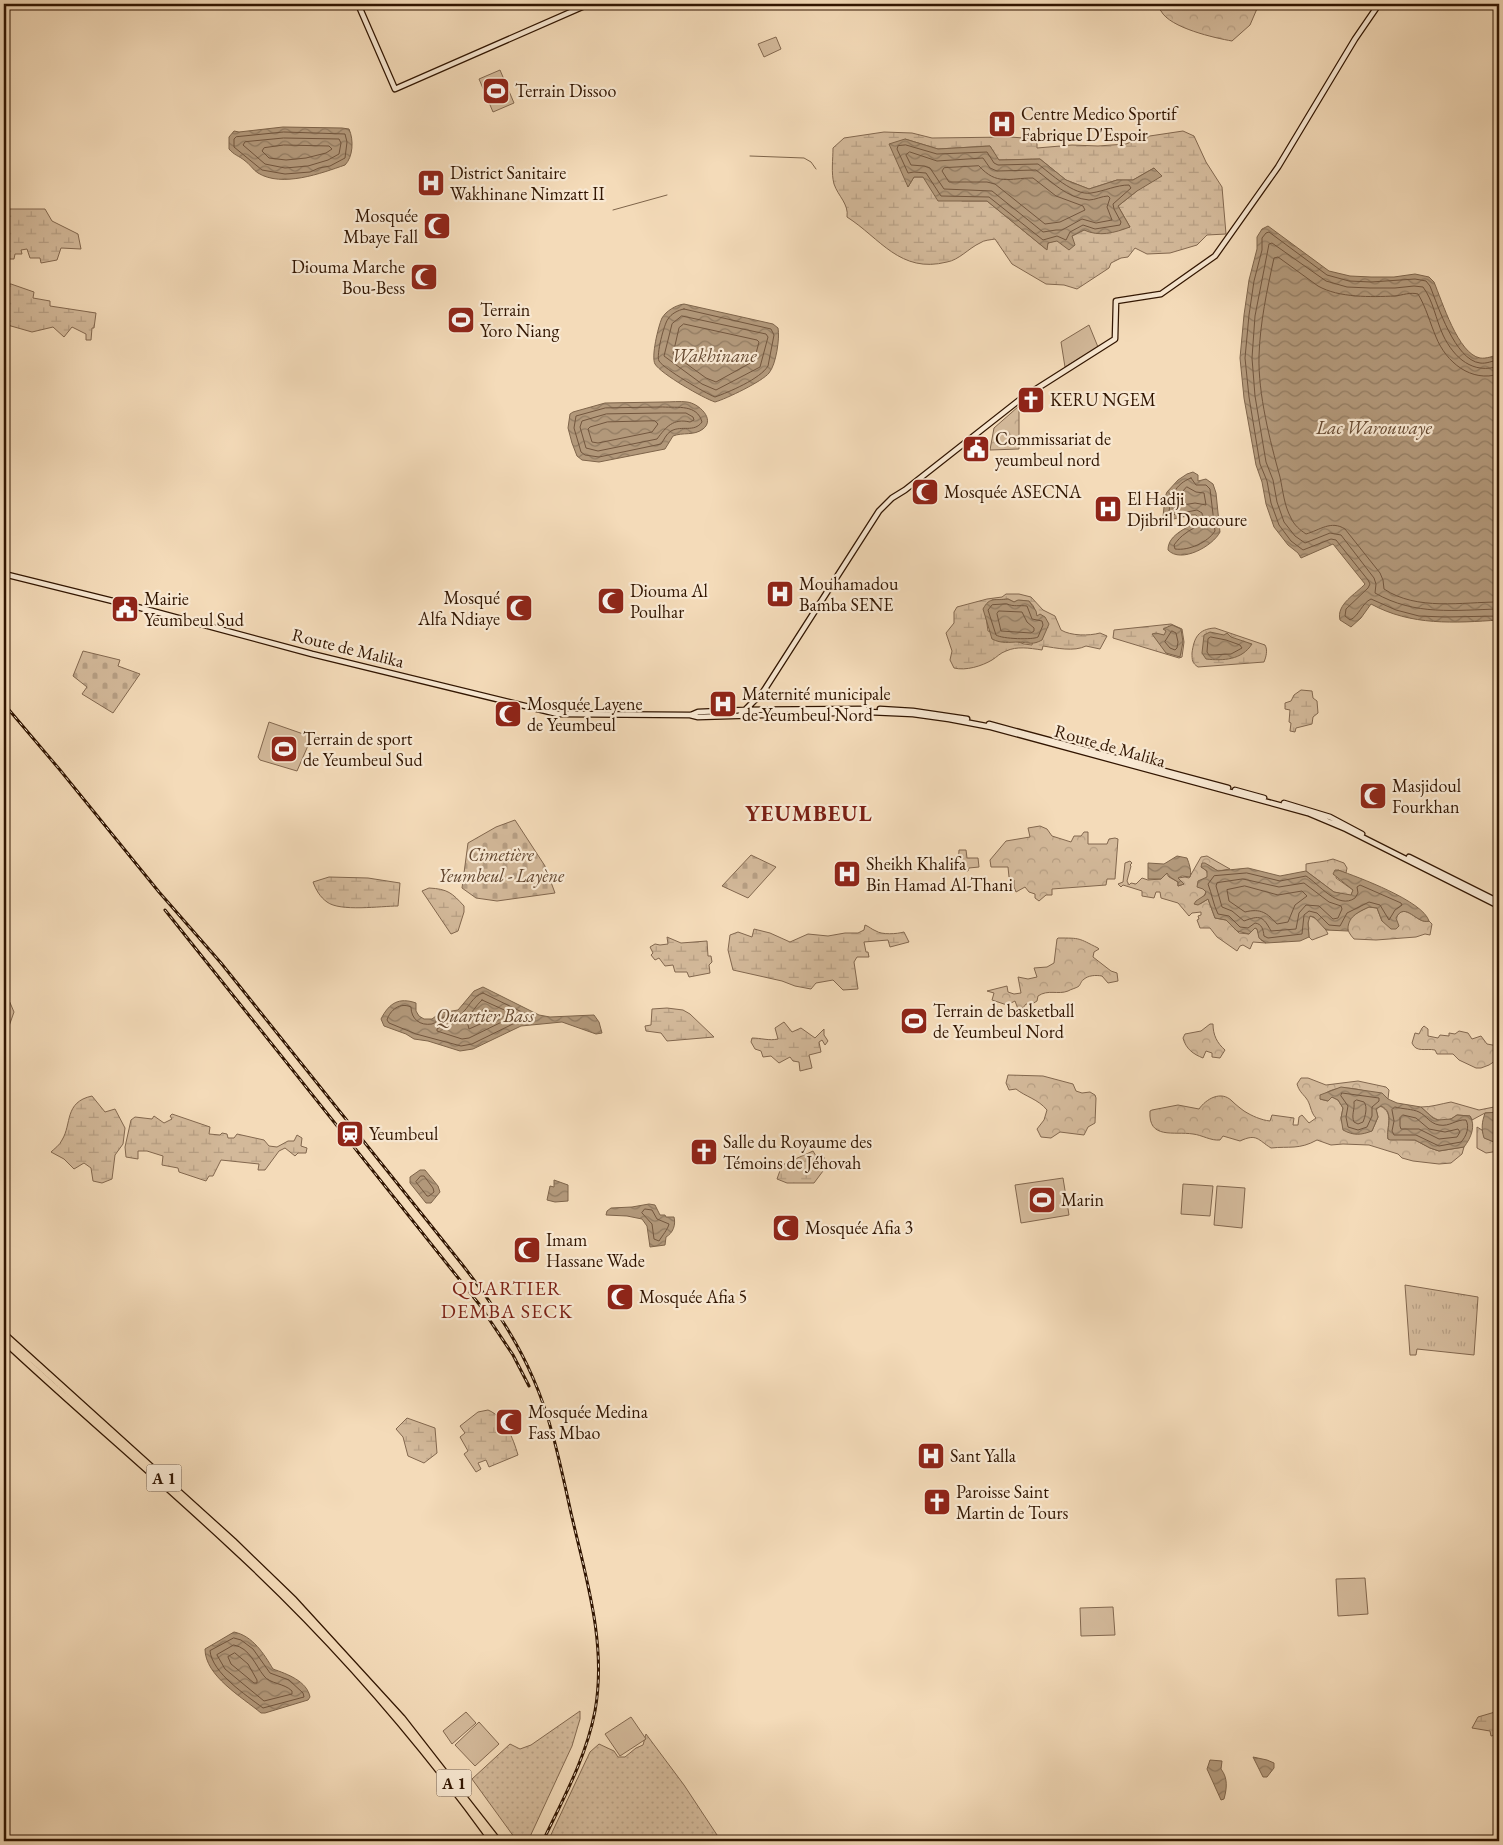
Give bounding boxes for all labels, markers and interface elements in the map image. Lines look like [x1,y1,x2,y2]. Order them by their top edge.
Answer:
sports icon: Terrain Dissoo [481,76,511,106]
place label: Terrain Dissoo [515,79,616,102]
place label: Centre Medico Sportif Fabrique D'Espoir [1021,102,1179,146]
hospital icon: Centre Medico Sportif Fabrique D'Espoir [987,109,1017,139]
place label: District Sanitaire Wakhinane Nimzatt II [450,161,605,205]
hospital icon: District Sanitaire Wakhinane Nimzatt II [416,168,446,198]
place label: Mosquée Mbaye Fall [343,204,418,248]
mosque icon: Mosquée Mbaye Fall [422,211,452,241]
place label: Diouma Marche Bou-Bess [291,255,405,299]
mosque icon: Diouma Marche Bou-Bess [409,262,439,292]
place label: Terrain Yoro Niang [480,298,559,342]
sports icon: Terrain Yoro Niang [446,305,476,335]
water label: Wakhinane [671,343,757,368]
church icon: KERU NGEM [1016,385,1046,415]
place label: KERU NGEM [1050,388,1156,411]
water label: Lac Warouwaye [1315,415,1432,440]
place label: Commissariat de yeumbeul nord [995,427,1111,471]
public building icon: Commissariat de yeumbeul nord [961,434,991,464]
mosque icon: Mosquée ASECNA [910,477,940,507]
place label: Mosquée ASECNA [944,480,1082,503]
place label: El Hadji Djibril Doucoure [1127,487,1247,531]
hospital icon: El Hadji Djibril Doucoure [1093,494,1123,524]
place label: Mouhamadou Bamba SENE [799,572,899,616]
place label: Diouma Al Poulhar [630,579,708,623]
hospital icon: Mouhamadou Bamba SENE [765,579,795,609]
place label: Mosqué Alfa Ndiaye [417,586,500,630]
mosque icon: Diouma Al Poulhar [596,586,626,616]
place label: Mairie Yeumbeul Sud [144,587,245,631]
mosque icon: Mosqué Alfa Ndiaye [504,593,534,623]
public building icon: Mairie Yeumbeul Sud [110,594,140,624]
street label: Route de Malika [290,622,407,673]
place label: Maternité municipale de Yeumbeul Nord [742,682,891,726]
hospital icon: Maternité municipale de Yeumbeul Nord [708,689,738,719]
place label: Mosquée Layene de Yeumbeul [527,692,642,736]
mosque icon: Mosquée Layene de Yeumbeul [493,699,523,729]
street label: Route de Malika [1052,719,1169,773]
place label: Terrain de sport de Yeumbeul Sud [303,727,423,771]
sports icon: Terrain de sport de Yeumbeul Sud [269,734,299,764]
place label: Masjidoul Fourkhan [1392,774,1461,818]
mosque icon: Masjidoul Fourkhan [1358,781,1388,811]
district label: YEUMBEUL [745,799,873,828]
park label: Cimetière Yeumbeul - Layène [438,843,565,888]
place label: Sheikh Khalifa Bin Hamad Al-Thani [866,852,1013,896]
hospital icon: Sheikh Khalifa Bin Hamad Al-Thani [832,859,862,889]
place label: Terrain de basketball de Yeumbeul Nord [933,999,1074,1043]
water label: Quartier Bass [436,1003,535,1028]
sports icon: Terrain de basketball de Yeumbeul Nord [899,1006,929,1036]
station icon: Yeumbeul [335,1119,365,1149]
place label: Yeumbeul [369,1122,438,1145]
place label: Salle du Royaume des Témoins de Jéhovah [723,1130,872,1174]
church icon: Salle du Royaume des Témoins de Jéhovah [689,1137,719,1167]
sports icon: Marin [1027,1185,1057,1215]
place label: Marin [1061,1188,1104,1211]
mosque icon: Mosquée Afia 3 [771,1213,801,1243]
place label: Mosquée Afia 3 [805,1216,913,1239]
place label: Imam Hassane Wade [546,1228,645,1272]
mosque icon: Imam Hassane Wade [512,1235,542,1265]
district label: QUARTIER DEMBA SECK [441,1275,573,1324]
mosque icon: Mosquée Afia 5 [605,1282,635,1312]
place label: Mosquée Afia 5 [639,1285,747,1308]
place label: Mosquée Medina Fass Mbao [528,1400,649,1444]
mosque icon: Mosquée Medina Fass Mbao [494,1407,524,1437]
hospital icon: Sant Yalla [916,1441,946,1471]
place label: Sant Yalla [950,1444,1017,1467]
road number: A 1 [146,1465,182,1492]
place label: Paroisse Saint Martin de Tours [956,1480,1069,1524]
church icon: Paroisse Saint Martin de Tours [922,1487,952,1517]
road number: A 1 [436,1770,472,1796]

